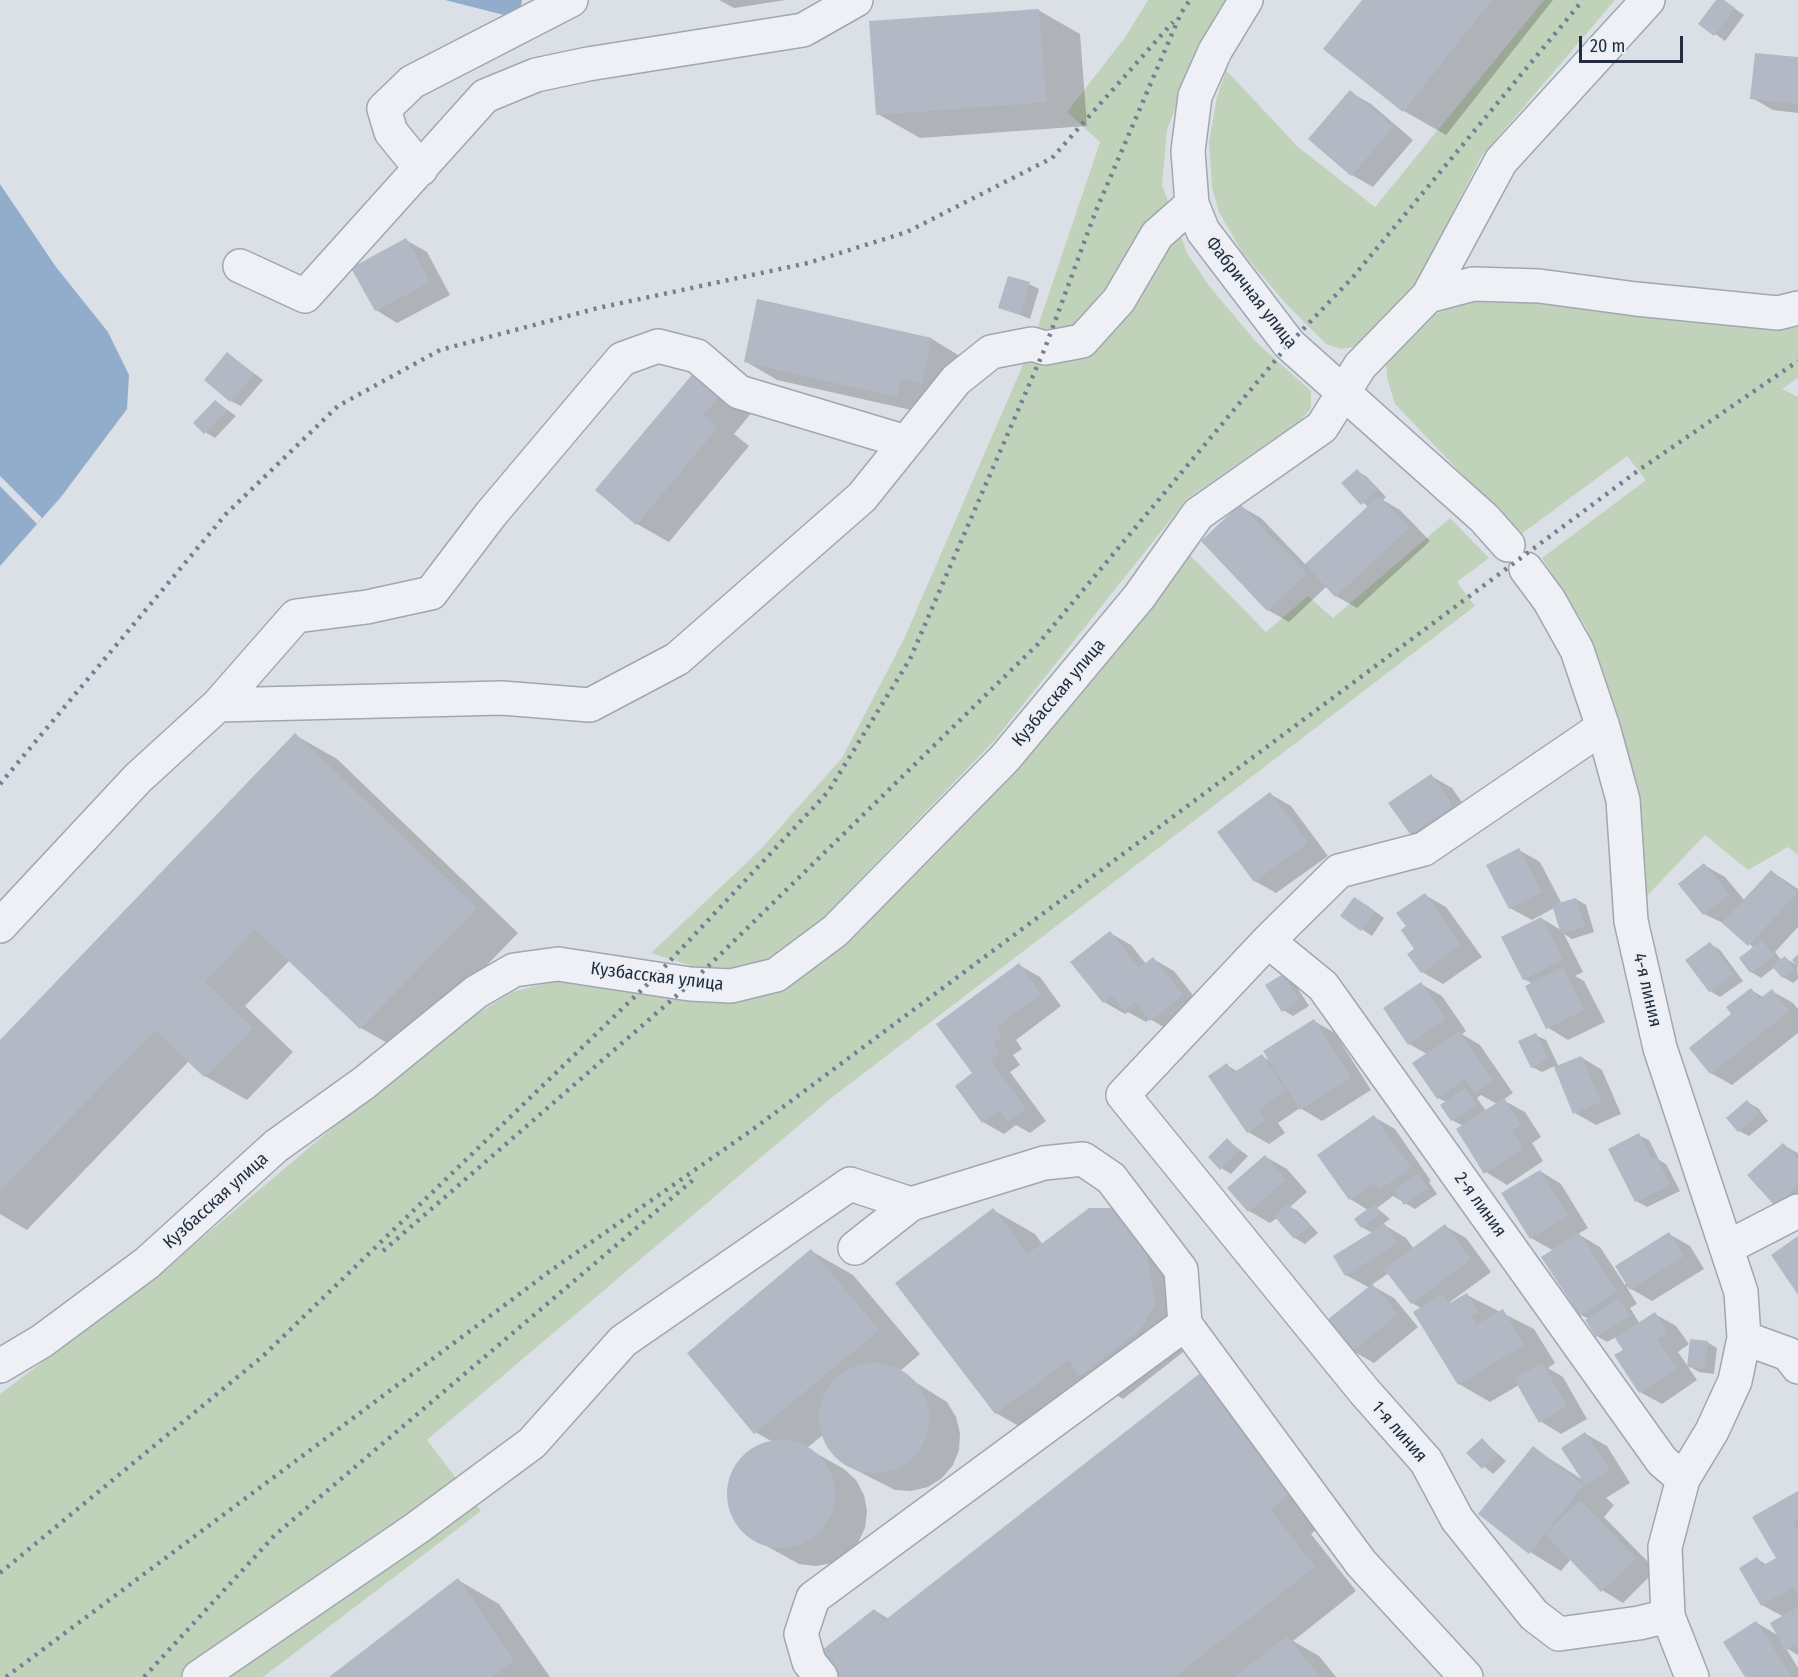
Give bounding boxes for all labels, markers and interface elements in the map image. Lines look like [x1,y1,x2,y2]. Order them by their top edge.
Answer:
scale bar [1582,24,1686,62]
text: 20 m [1590,35,1625,57]
street label: Фабричная улица [1201,233,1301,353]
street label: Кузбасская улица [1008,635,1110,751]
street label: 4-я линия [1628,951,1666,1029]
street label: Кузбасская улица [589,958,725,996]
street label: Кузбасская улица [159,1148,273,1254]
street label: 2-я линия [1449,1168,1511,1242]
street label: 1-я линия [1367,1397,1431,1467]

